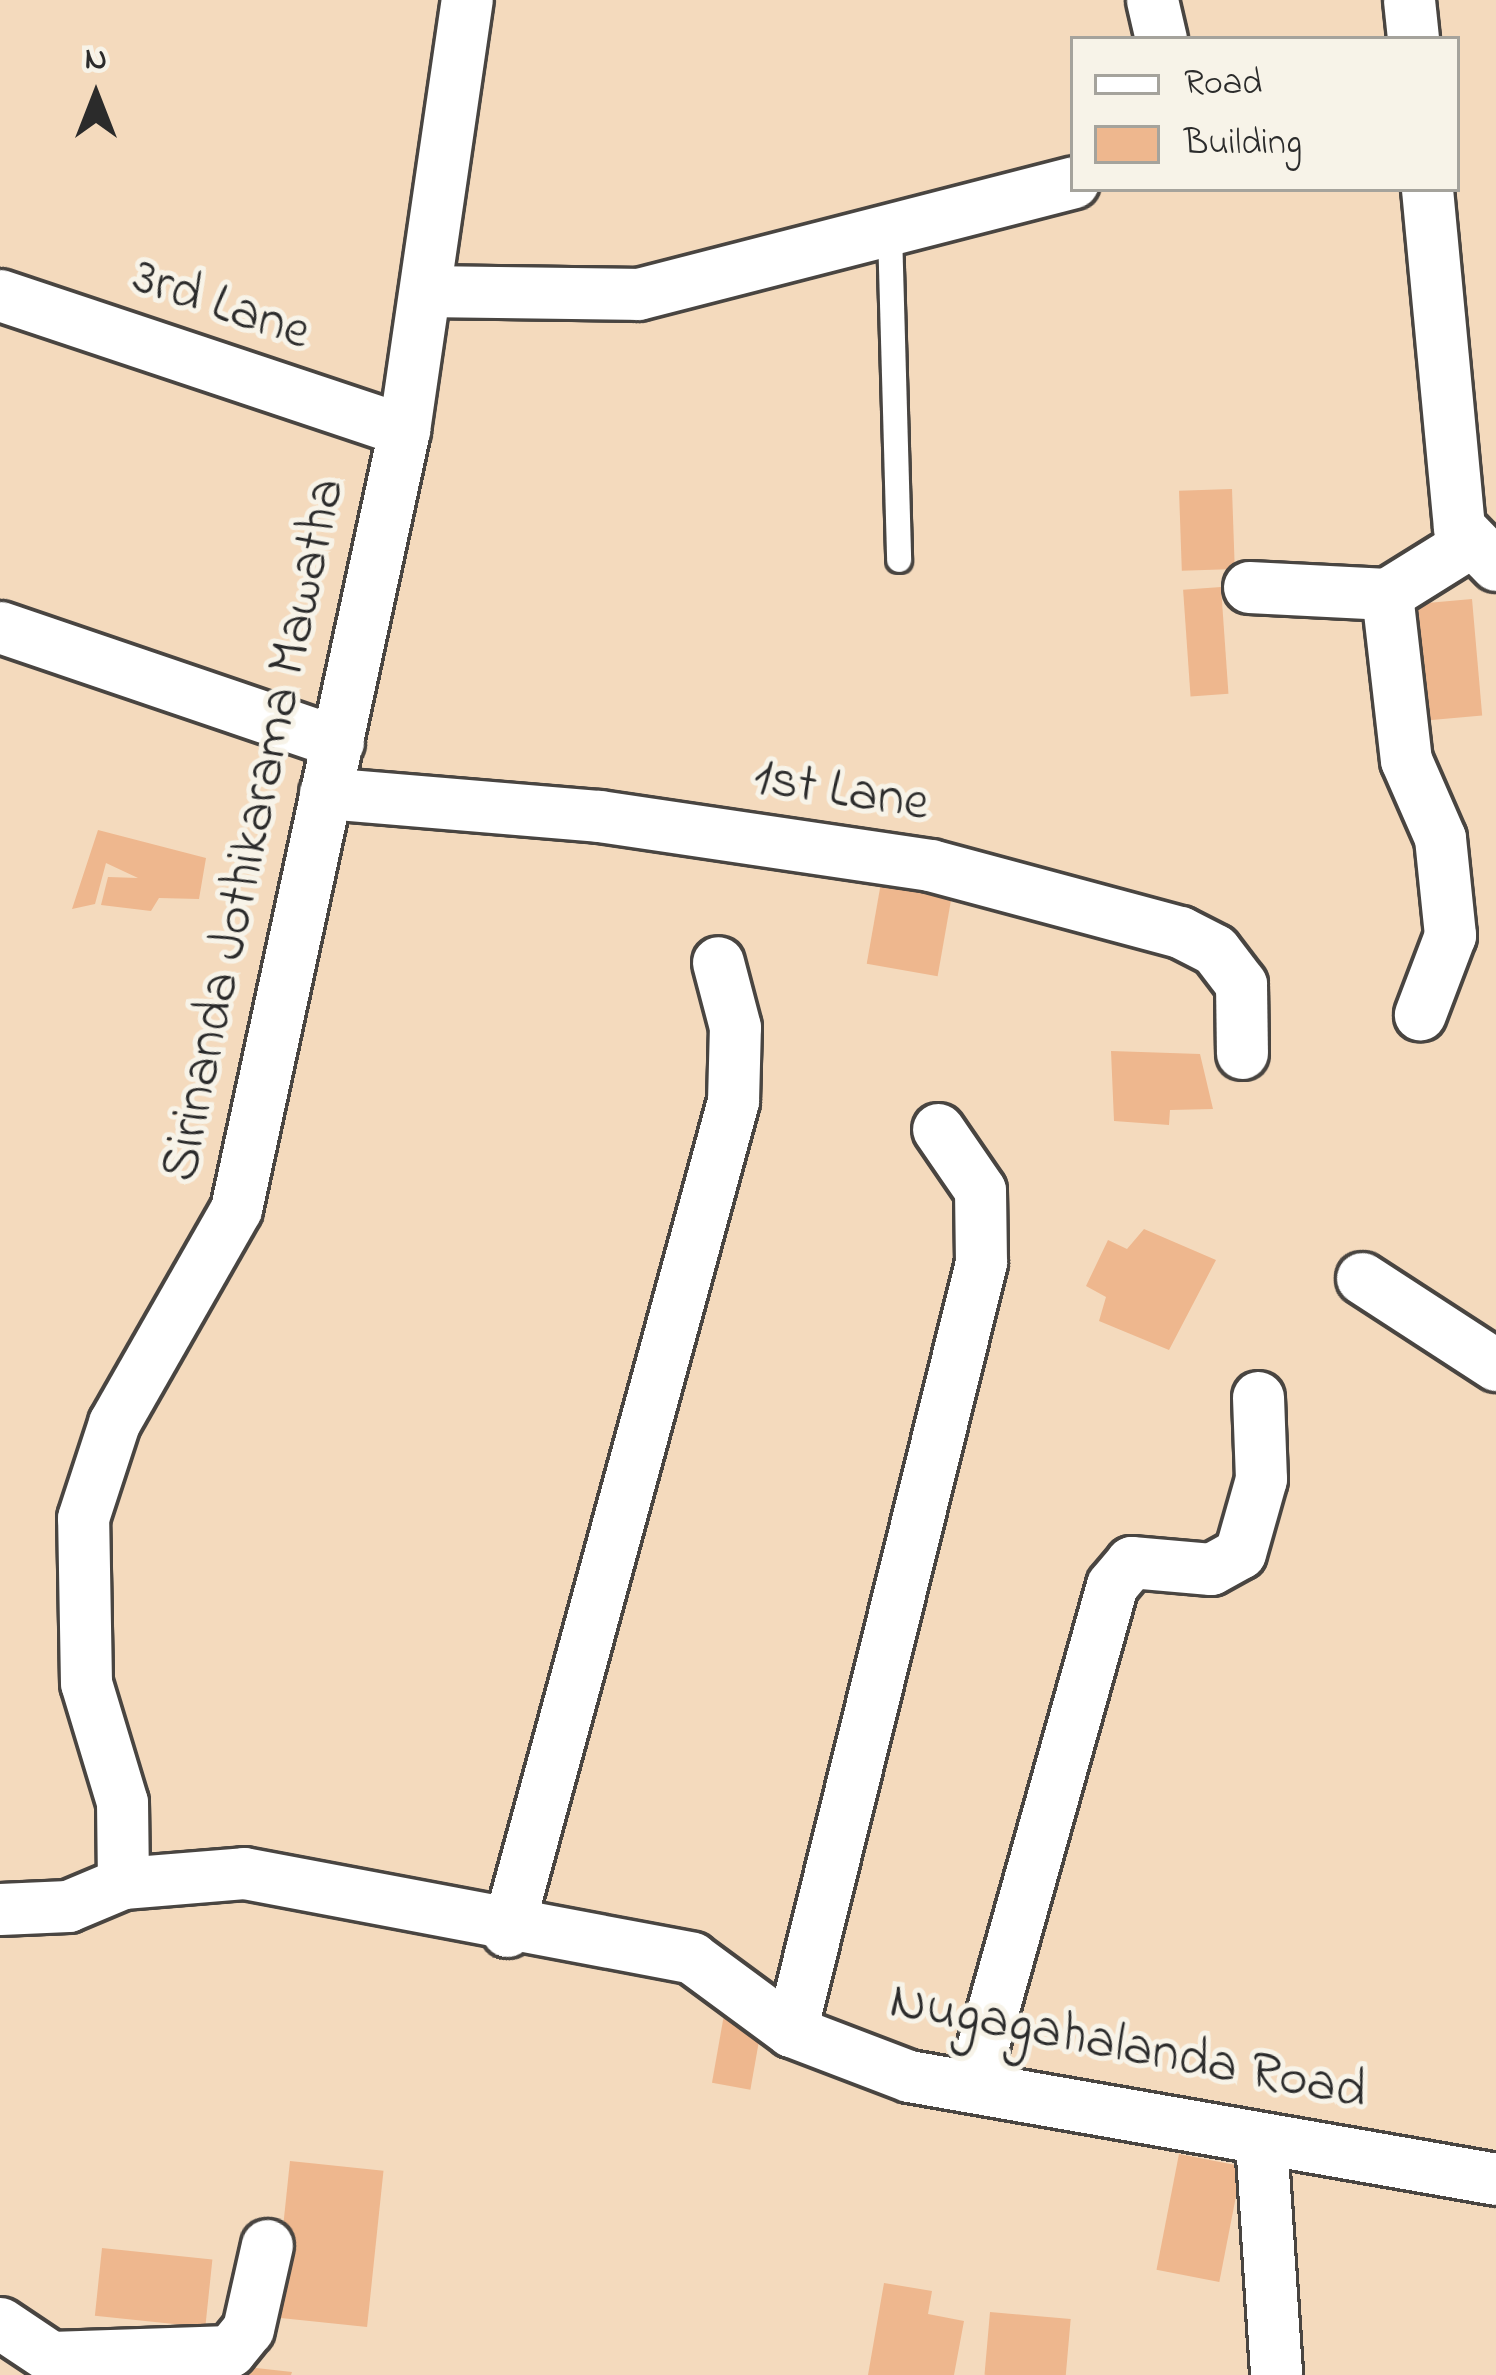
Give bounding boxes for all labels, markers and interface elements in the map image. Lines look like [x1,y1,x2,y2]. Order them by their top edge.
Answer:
north arrow [36,36,156,156]
text: N [85,36,107,84]
legend [1070,36,1460,192]
text: Road [1184,58,1262,111]
text: Building [1184,118,1302,171]
street label: 3rd Lane [124,246,318,366]
street label: Sirinanda Jothikarama Mawatha [149,473,361,1187]
street label: 1st Lane [749,746,933,838]
street label: Nugagahalanda Road [884,1970,1372,2126]

